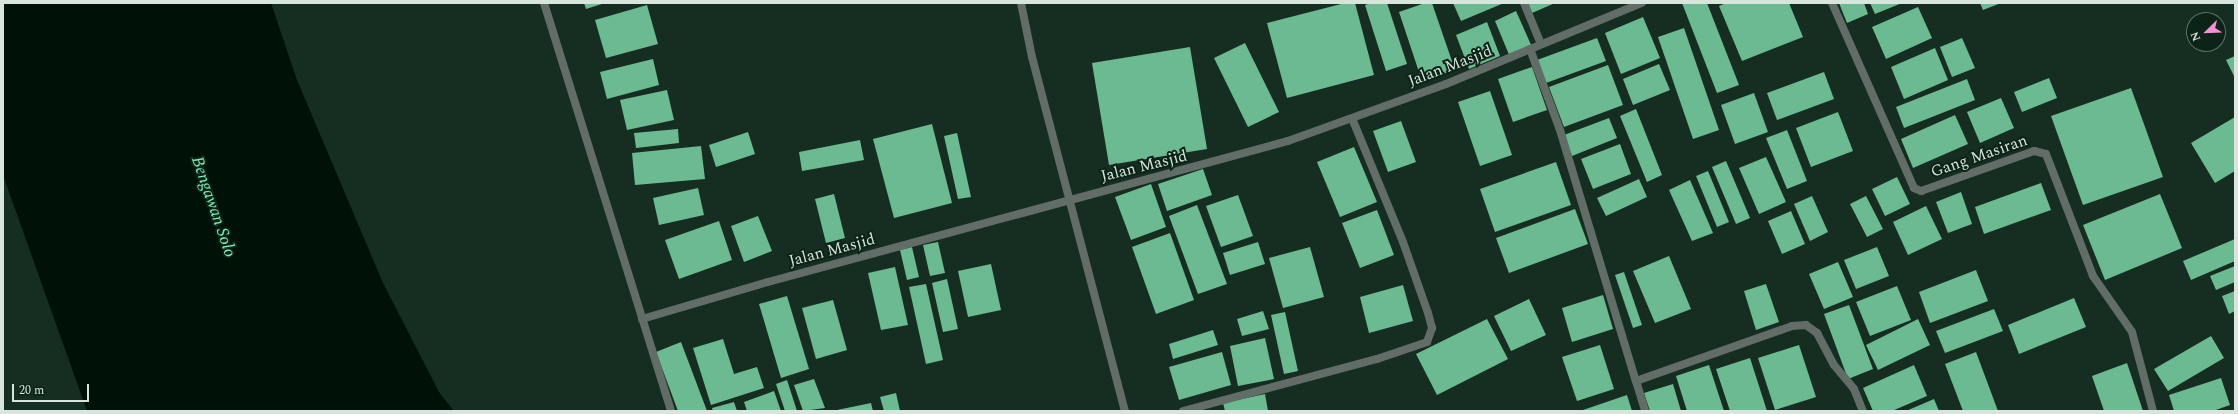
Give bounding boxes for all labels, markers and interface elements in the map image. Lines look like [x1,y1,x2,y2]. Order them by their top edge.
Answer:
north arrow [2186,12,2226,52]
text: N [2186,29,2205,44]
street label: Jalan Masjid [1405,41,1495,91]
street label: Gang Masiran [1928,131,2030,181]
street label: Jalan Masjid [1099,146,1189,186]
water label: Bengawan Solo [186,154,240,260]
street label: Jalan Masjid [787,229,877,271]
scale bar [14,376,91,402]
text: 20 m [19,381,44,400]

